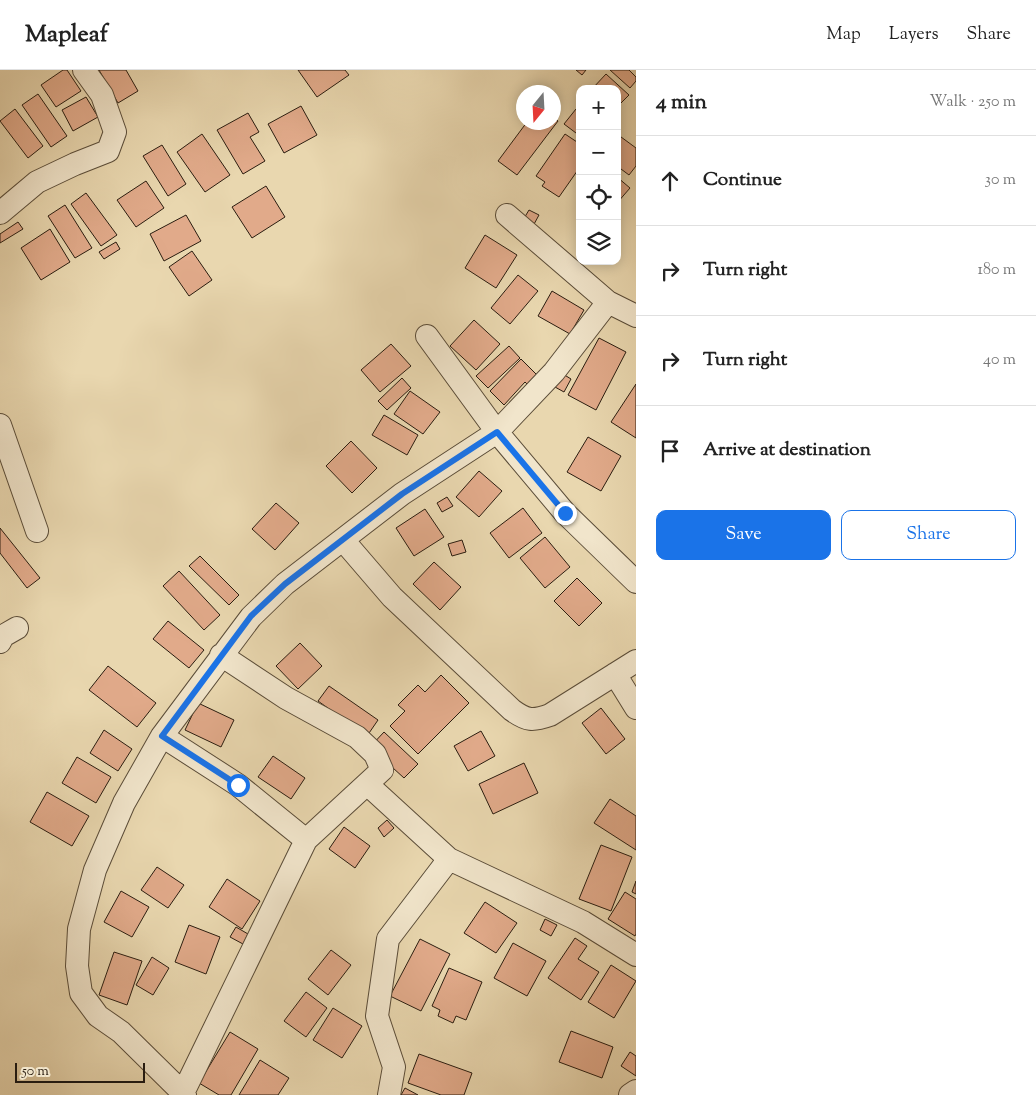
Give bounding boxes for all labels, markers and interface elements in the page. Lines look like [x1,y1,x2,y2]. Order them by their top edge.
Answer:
text: Mapleaf [25,18,108,52]
text: Map [826,22,861,48]
text: Layers [889,22,939,48]
text: Share [967,22,1011,48]
north arrow [516,85,561,130]
map controls [576,85,621,265]
button: + [576,85,621,130]
text: 4 min [656,88,707,118]
text: Walk · 250 m [930,91,1016,114]
button: − [576,130,621,175]
icon: ahead [656,167,684,195]
text: Continue [703,167,782,194]
text: 30 m [985,169,1016,192]
button: locate [576,175,621,220]
button: layers [576,220,621,265]
icon: right [656,257,684,285]
text: Turn right [703,257,787,284]
text: 180 m [977,259,1016,282]
icon: right [656,347,684,375]
text: Turn right [703,347,787,374]
text: 40 m [983,349,1016,372]
icon: arrive [656,437,684,465]
text: Arrive at destination [703,437,871,464]
route end [554,502,577,525]
button: Save [656,510,831,560]
button: Share [841,510,1016,560]
route start [227,774,250,797]
scale bar [15,1060,145,1083]
text: 50 m [22,1062,49,1082]

